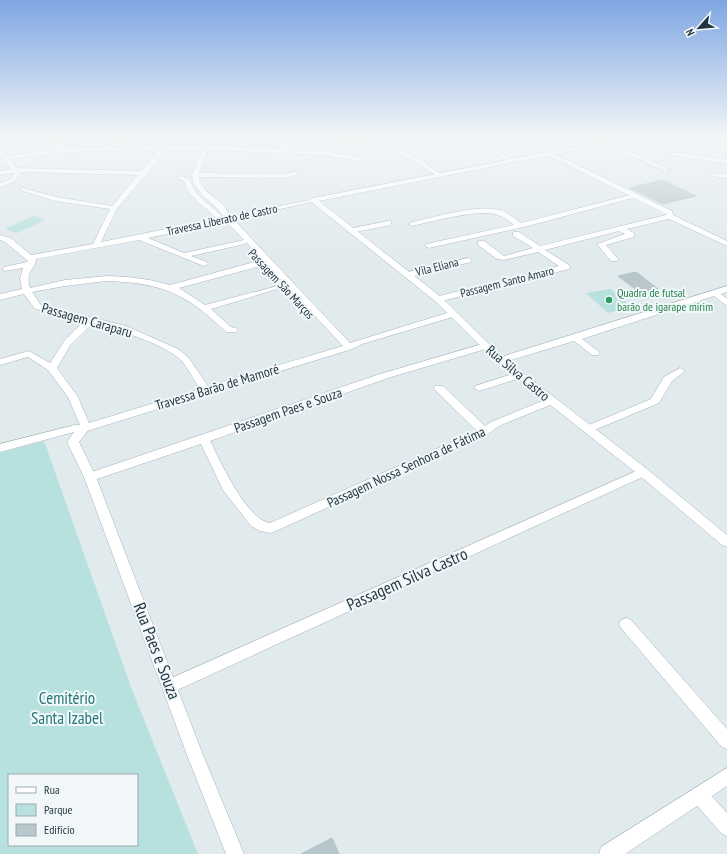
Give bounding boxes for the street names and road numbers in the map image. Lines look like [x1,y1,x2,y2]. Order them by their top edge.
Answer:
street label: Travessa Liberato de Castro [165,200,279,239]
street label: Passagem São Marços [245,246,318,322]
street label: Vila Eliana [413,254,460,279]
street label: Passagem Santo Amaro [459,263,555,300]
street label: Passagem Caraparu [40,298,134,342]
street label: Rua Silva Castro [482,341,554,405]
street label: Travessa Barão de Mamoré [153,360,281,414]
street label: Passagem Paes e Souza [232,383,344,437]
street label: Passagem Nossa Senhora de Fátima [324,422,488,512]
street label: Passagem Silva Castro [343,543,471,615]
street label: Rua Paes e Souza [128,600,186,702]

